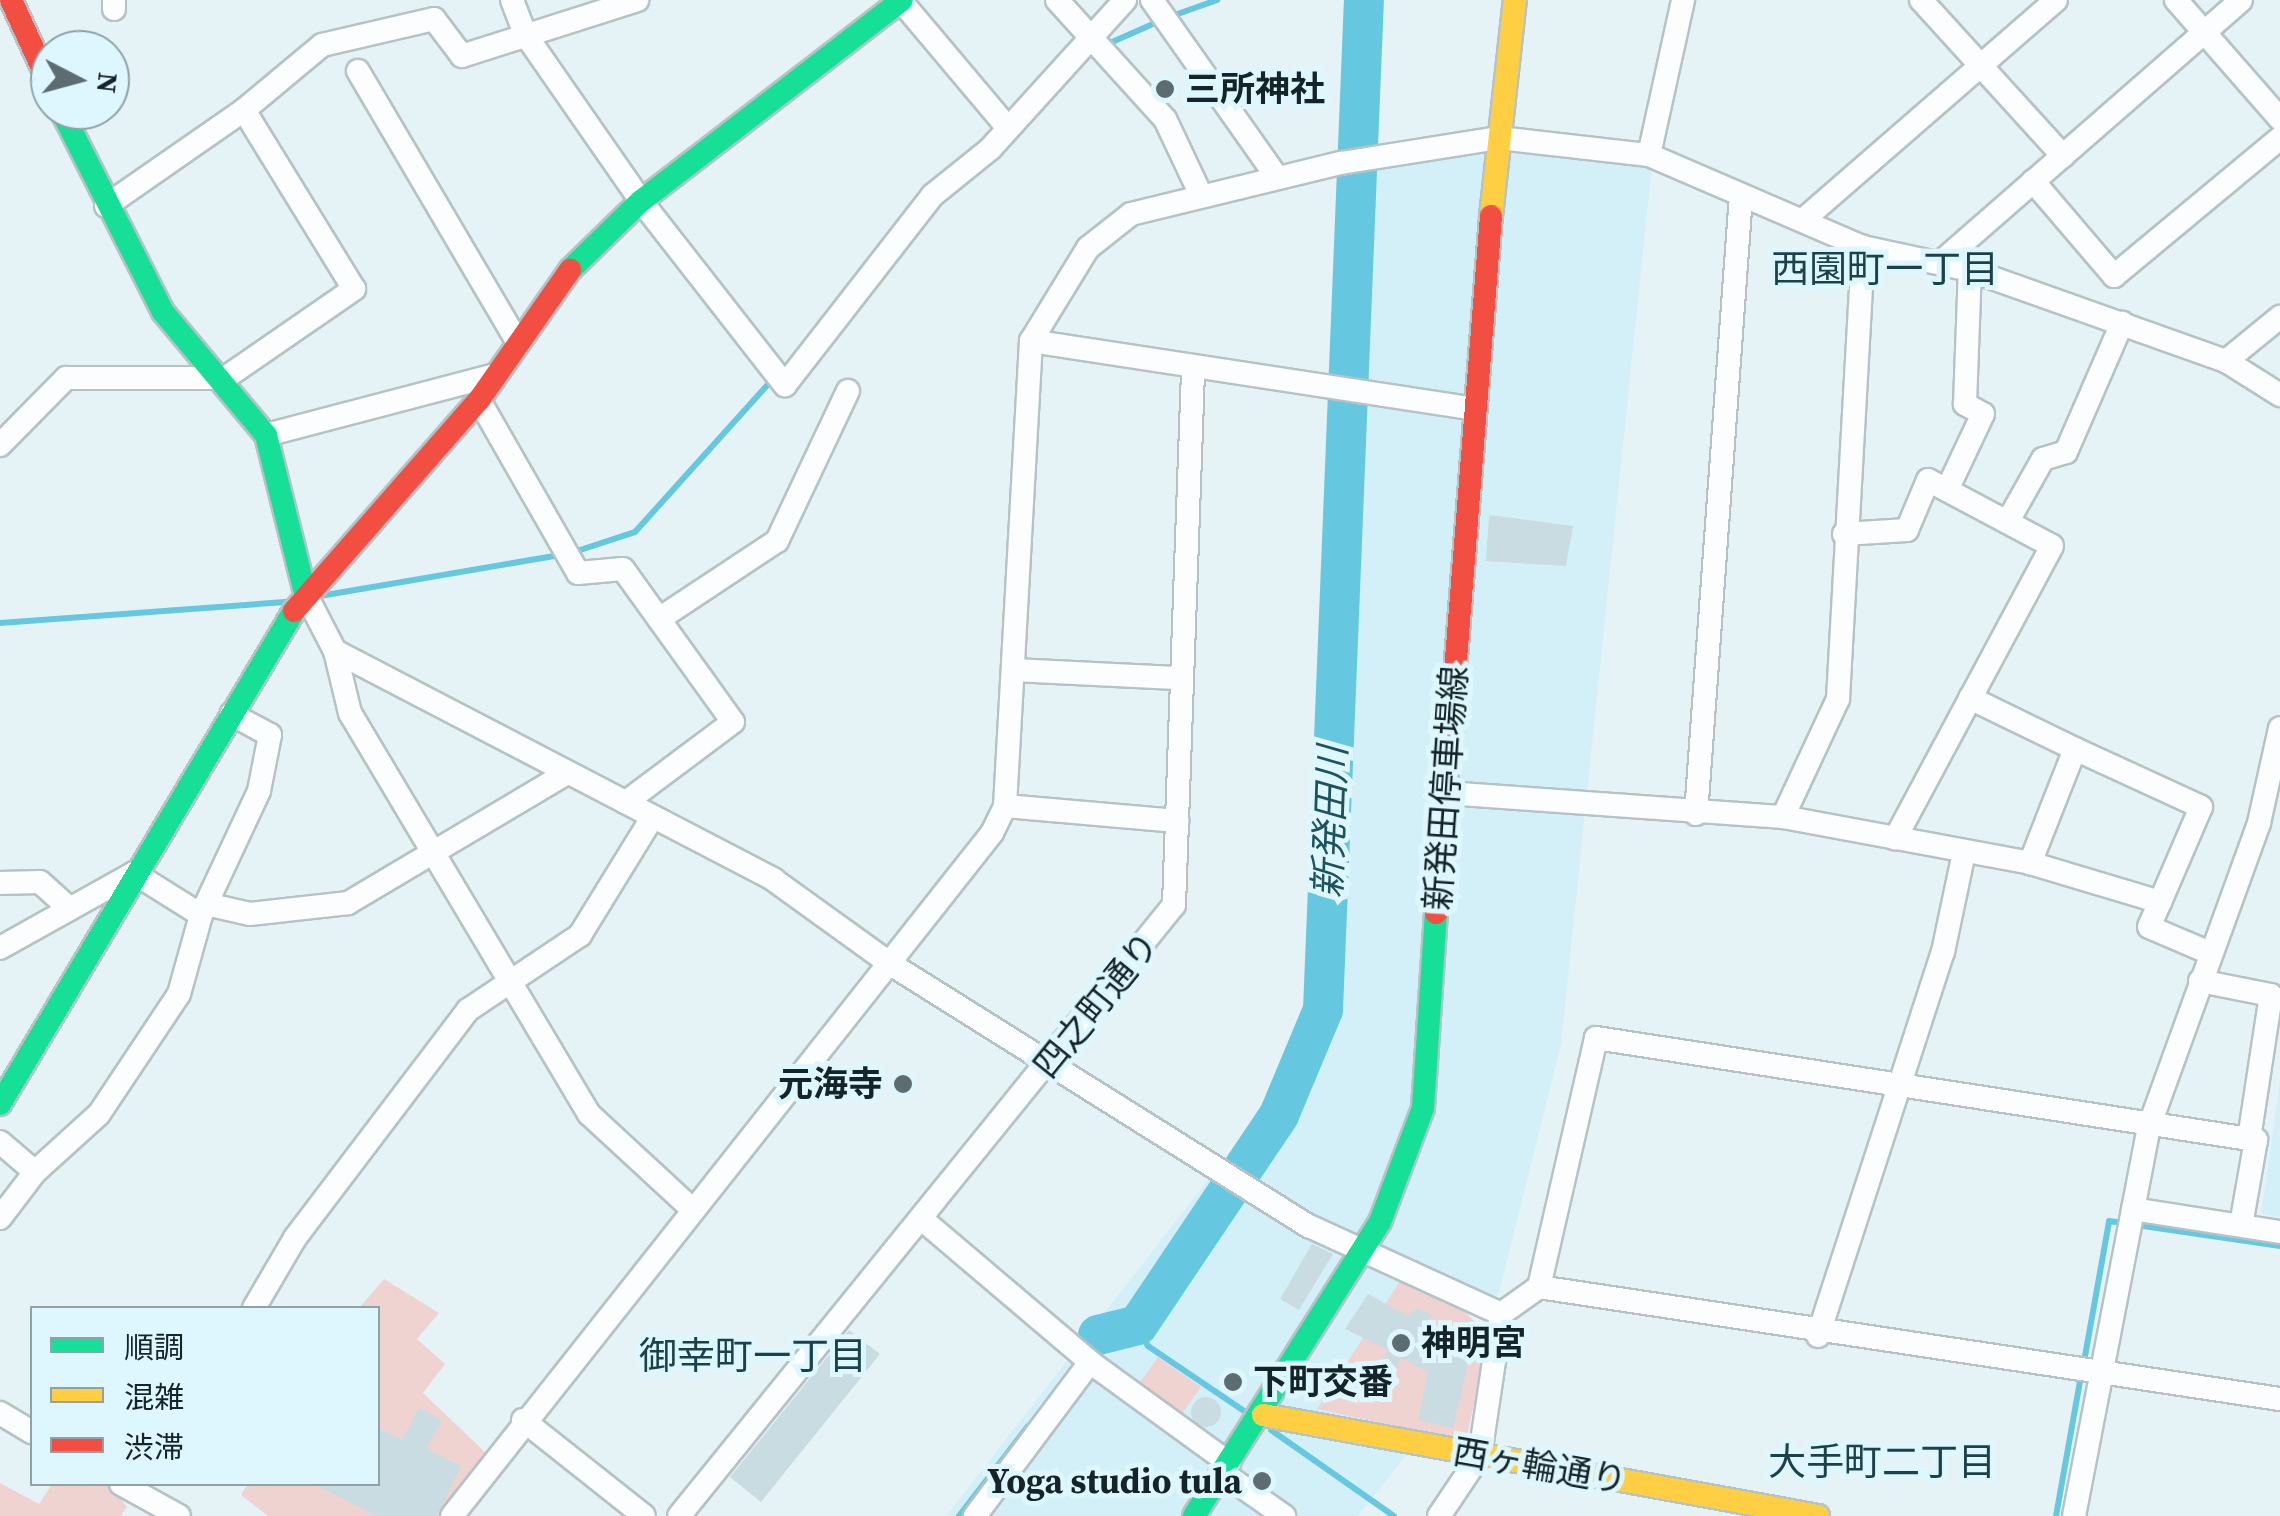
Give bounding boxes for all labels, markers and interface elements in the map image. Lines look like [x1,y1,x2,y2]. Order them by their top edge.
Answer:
north arrow [30,30,130,130]
place label: 三所神社 [1185,68,1325,110]
text: N [88,71,128,95]
marker: 三所神社 [1154,78,1176,100]
district label: 西園町一丁目 [1771,247,1999,293]
street label: 新発田停車場線 [1417,664,1475,912]
water label: 新発田川 [1306,745,1356,899]
street label: 四之町通り [1025,924,1167,1086]
place label: 元海寺 [778,1063,883,1105]
marker: 元海寺 [892,1073,914,1095]
legend [30,1306,380,1486]
place label: 神明宮 [1421,1322,1526,1364]
text: 順調 [124,1327,184,1368]
marker: 神明宮 [1390,1332,1412,1354]
district label: 御幸町一丁目 [639,1334,867,1380]
place label: 下町交番 [1253,1361,1393,1403]
marker: 下町交番 [1222,1371,1244,1393]
text: 混雑 [124,1377,184,1418]
text: 渋滞 [124,1427,184,1468]
street label: 西ヶ輪通り [1450,1430,1630,1502]
district label: 大手町二丁目 [1768,1440,1996,1486]
place label: Yoga studio tula [987,1460,1242,1502]
marker: Yoga studio tula [1251,1470,1273,1492]

